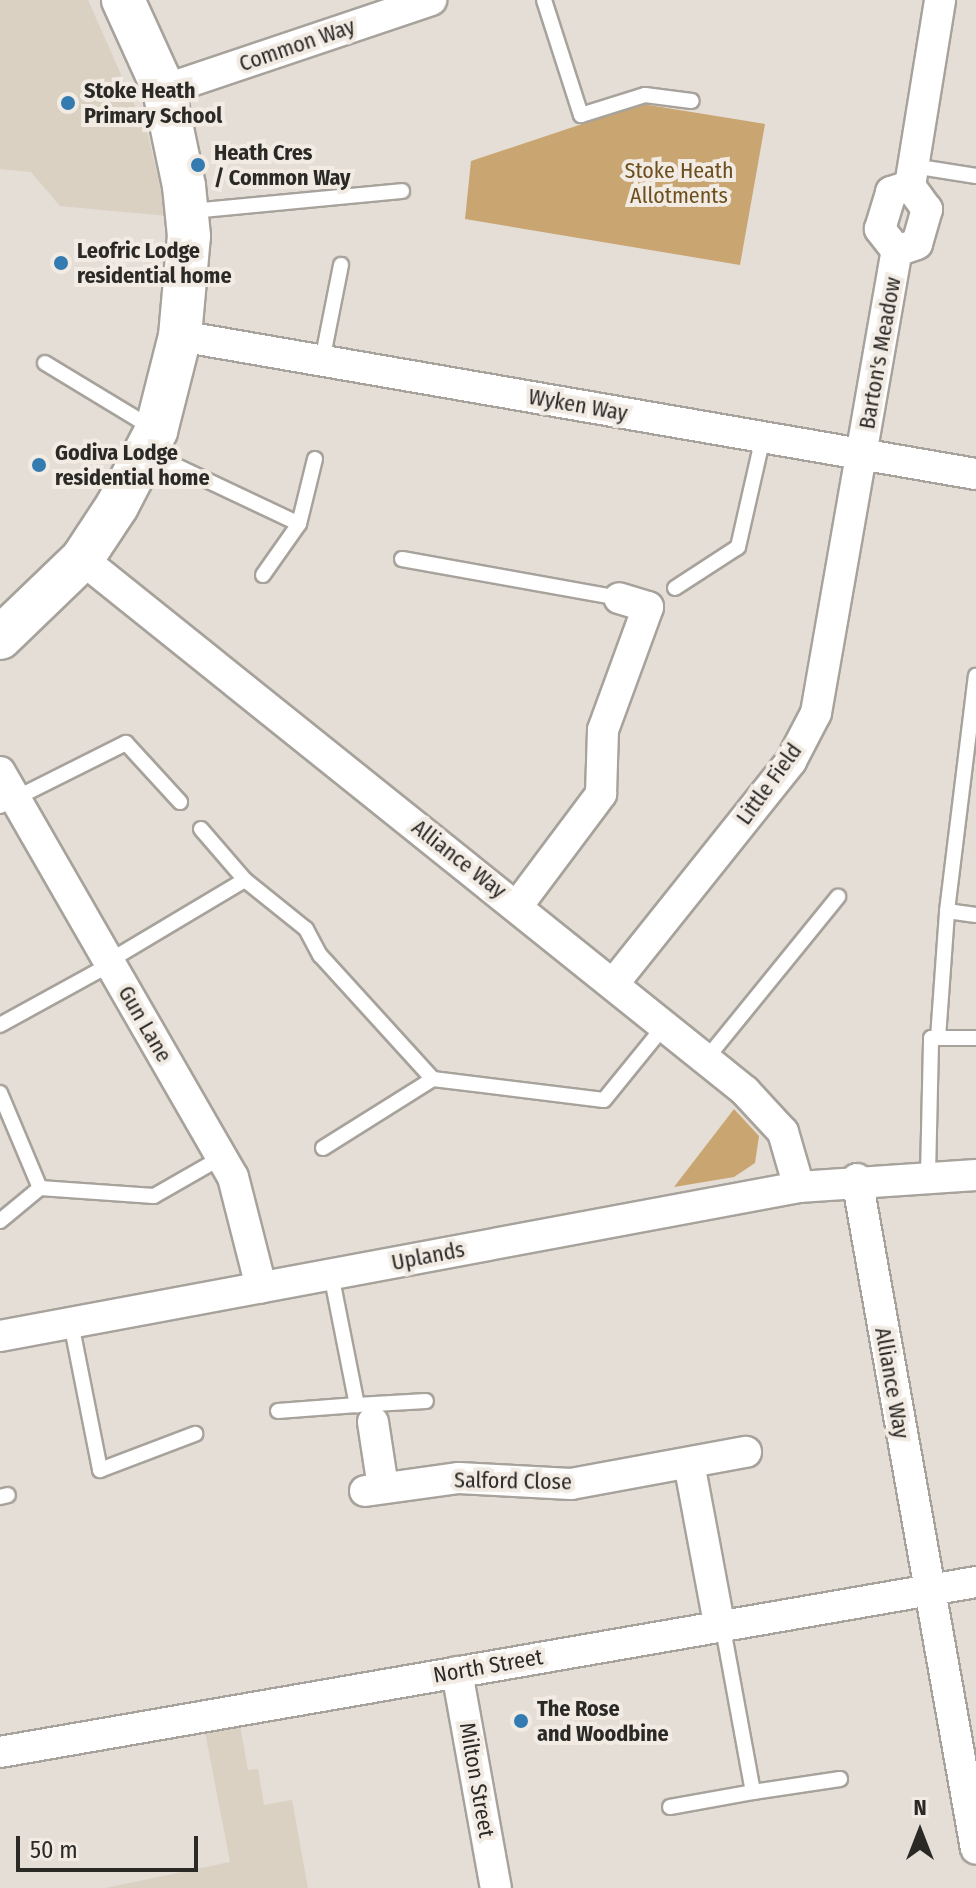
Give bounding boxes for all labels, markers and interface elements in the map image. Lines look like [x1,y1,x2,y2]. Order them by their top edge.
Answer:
street label: Common Way [236,13,358,77]
place label: Stoke Heath Primary School [84,77,222,128]
marker: Stoke Heath Primary School [59,94,77,112]
place label: Heath Cres / Common Way [214,139,351,190]
marker: Heath Cres / Common Way [189,156,207,174]
park label: Stoke Heath Allotments [624,157,734,208]
place label: Leofric Lodge residential home [77,237,232,288]
marker: Leofric Lodge residential home [52,254,70,272]
street label: Barton's Meadow [854,275,906,431]
street label: Wyken Way [526,383,630,427]
place label: Godiva Lodge residential home [55,439,210,490]
marker: Godiva Lodge residential home [30,456,48,474]
street label: Little Field [731,738,807,830]
street label: Alliance Way [407,814,511,904]
street label: Gun Lane [113,981,177,1067]
street label: Uplands [389,1236,467,1276]
street label: Alliance Way [869,1325,915,1441]
street label: Salford Close [454,1467,572,1495]
street label: North Street [431,1643,545,1689]
place label: The Rose and Woodbine [537,1695,669,1746]
marker: The Rose and Woodbine [512,1712,530,1730]
street label: Milton Street [454,1720,500,1840]
north arrow [880,1792,960,1872]
text: N [913,1794,927,1821]
scale bar [20,1820,202,1870]
text: 50 m [30,1836,78,1864]

